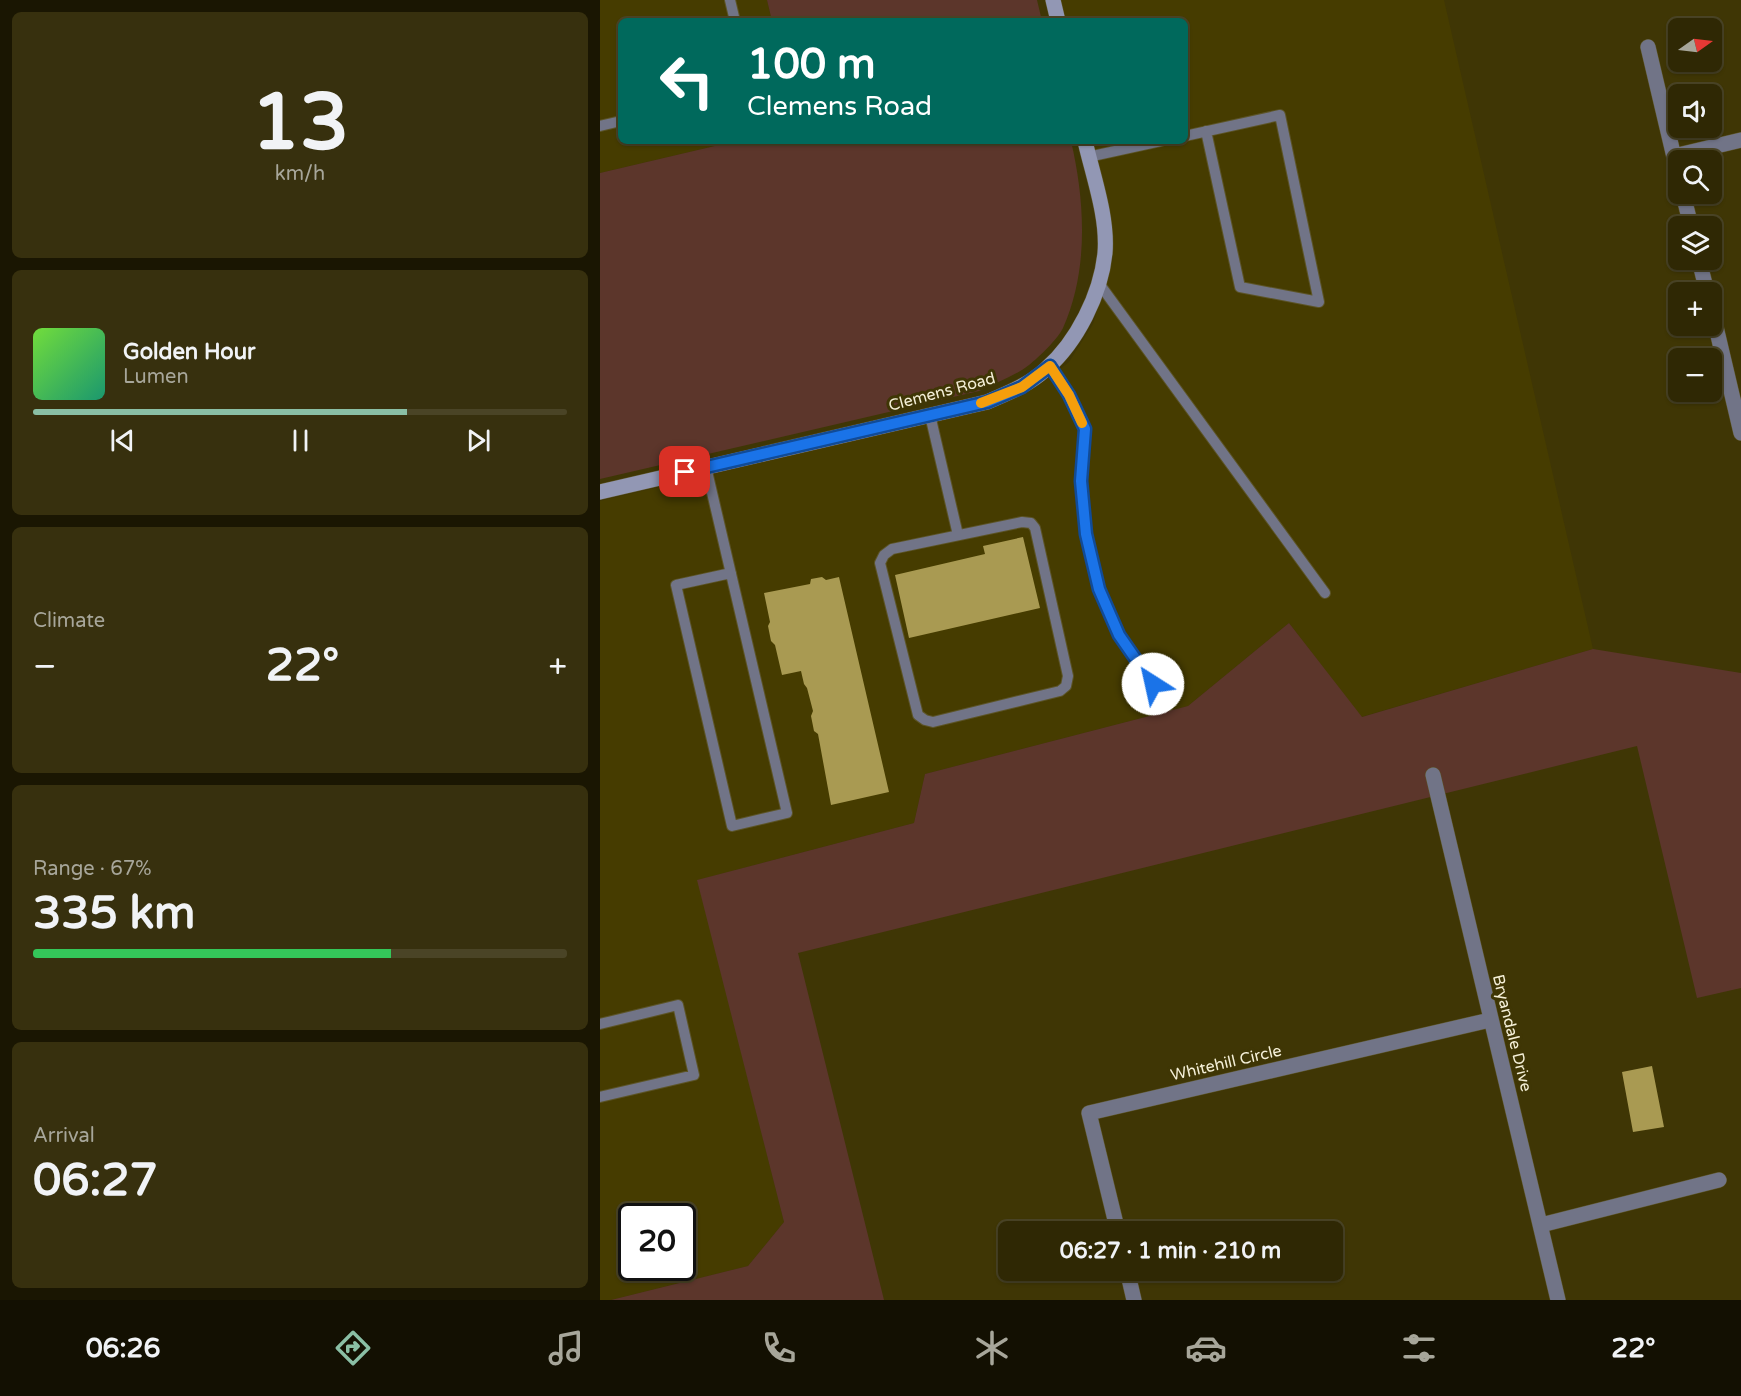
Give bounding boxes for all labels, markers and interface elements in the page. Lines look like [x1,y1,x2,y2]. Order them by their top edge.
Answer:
north arrow [1668,18,1722,72]
map controls [1668,18,1722,402]
text: 100 m [747,39,876,90]
icon: left [648,42,726,120]
text: 13 [251,76,349,170]
button: sound [1668,84,1722,138]
text: Clemens Road [747,90,932,123]
button: search [1668,150,1722,204]
text: km/h [275,162,325,186]
button: layers [1668,216,1722,270]
button: + [1668,282,1722,336]
text: Golden Hour [123,339,255,365]
button: − [1668,348,1722,402]
text: Lumen [123,365,189,389]
street label: Clemens Road [886,368,998,416]
icon: previous [106,424,139,457]
icon: pause [284,424,317,457]
icon: next [462,424,495,457]
pin [659,446,710,497]
icon: arrive [668,455,701,488]
text: Climate [33,609,105,633]
text: 22° [266,639,339,693]
text: − [33,647,57,686]
text: + [548,647,567,686]
position arrow [1121,652,1185,716]
text: Range · 67% [33,857,152,881]
text: 335 km [33,887,195,941]
street label: Bryandale Drive [1488,972,1536,1094]
street label: Whitehill Circle [1169,1041,1283,1085]
text: Arrival [33,1124,95,1148]
text: 06:27 [33,1154,158,1208]
speed limit sign: 20 [618,1203,696,1281]
text: 06:27 · 1 min · 210 m [1060,1238,1281,1264]
icon: directions [332,1327,374,1369]
icon: music [545,1327,587,1369]
icon: phone [758,1327,800,1369]
icon: climate [971,1327,1013,1369]
icon: car [1185,1327,1227,1369]
icon: filters [1398,1327,1440,1369]
text: 06:26 [86,1332,160,1365]
text: 22° [1611,1332,1655,1365]

